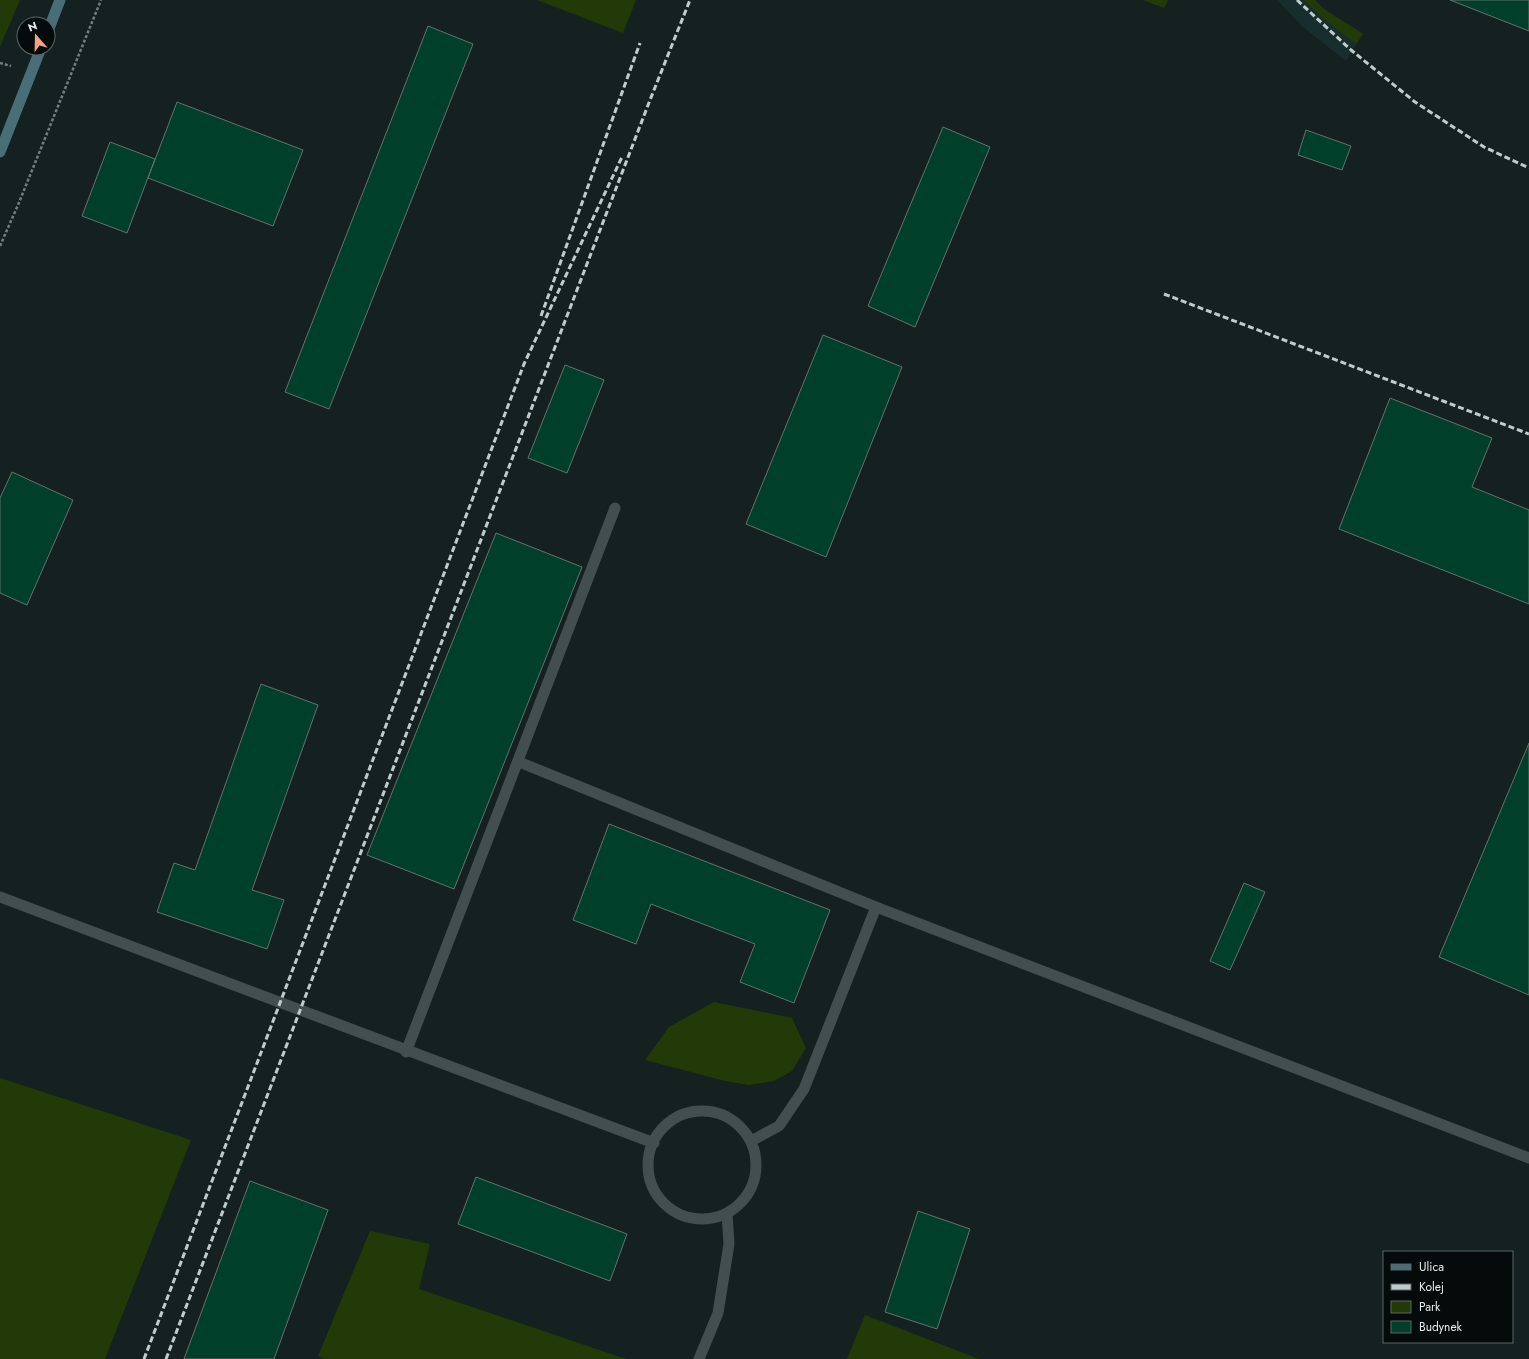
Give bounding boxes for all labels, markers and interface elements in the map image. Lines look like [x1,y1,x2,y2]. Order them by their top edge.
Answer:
north arrow [16,16,56,56]
text: N [26,18,39,36]
legend [1383,1251,1513,1343]
text: Ulica [1419,1258,1444,1276]
text: Kolej [1419,1278,1444,1296]
text: Park [1419,1298,1441,1316]
text: Budynek [1419,1318,1463,1336]

